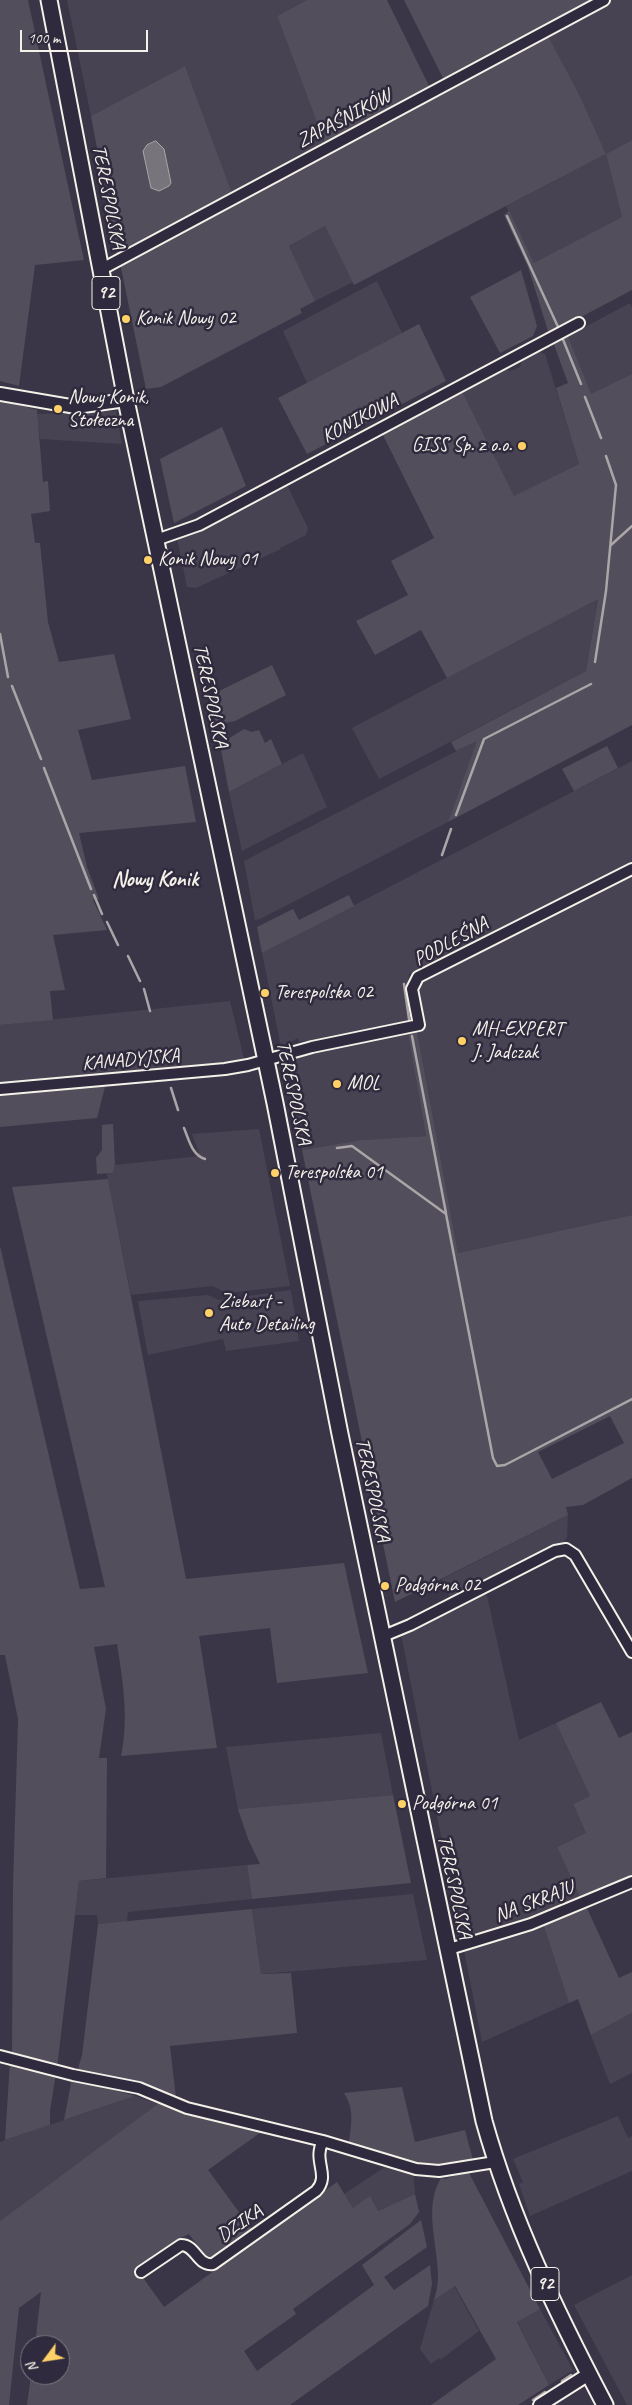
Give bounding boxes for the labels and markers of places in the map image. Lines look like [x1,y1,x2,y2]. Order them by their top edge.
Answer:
place label: Konik Nowy 02 [136,307,236,331]
marker: Konik Nowy 02 [120,313,132,325]
place label: Nowy Konik, Stołeczna [68,386,149,433]
marker: Nowy Konik, Stołeczna [52,403,64,415]
place label: GISS Sp. z o.o. [412,434,512,458]
marker: GISS Sp. z o.o. [516,440,528,452]
place label: Konik Nowy 01 [158,548,258,572]
marker: Konik Nowy 01 [142,554,154,566]
place label: Terespolska 02 [275,981,373,1005]
marker: Terespolska 02 [259,987,271,999]
place label: MH-EXPERT J. Jadczak [472,1018,563,1065]
marker: MH-EXPERT J. Jadczak [456,1035,468,1047]
place label: MOL [347,1072,380,1096]
marker: MOL [331,1078,343,1090]
place label: Terespolska 01 [285,1161,383,1185]
marker: Terespolska 01 [269,1167,281,1179]
place label: Ziebart - Auto Detailing [219,1290,315,1337]
marker: Ziebart - Auto Detailing [203,1307,215,1319]
place label: Podgórna 02 [395,1574,481,1598]
marker: Podgórna 02 [379,1580,391,1592]
place label: Podgórna 01 [412,1792,498,1816]
marker: Podgórna 01 [396,1798,408,1810]

